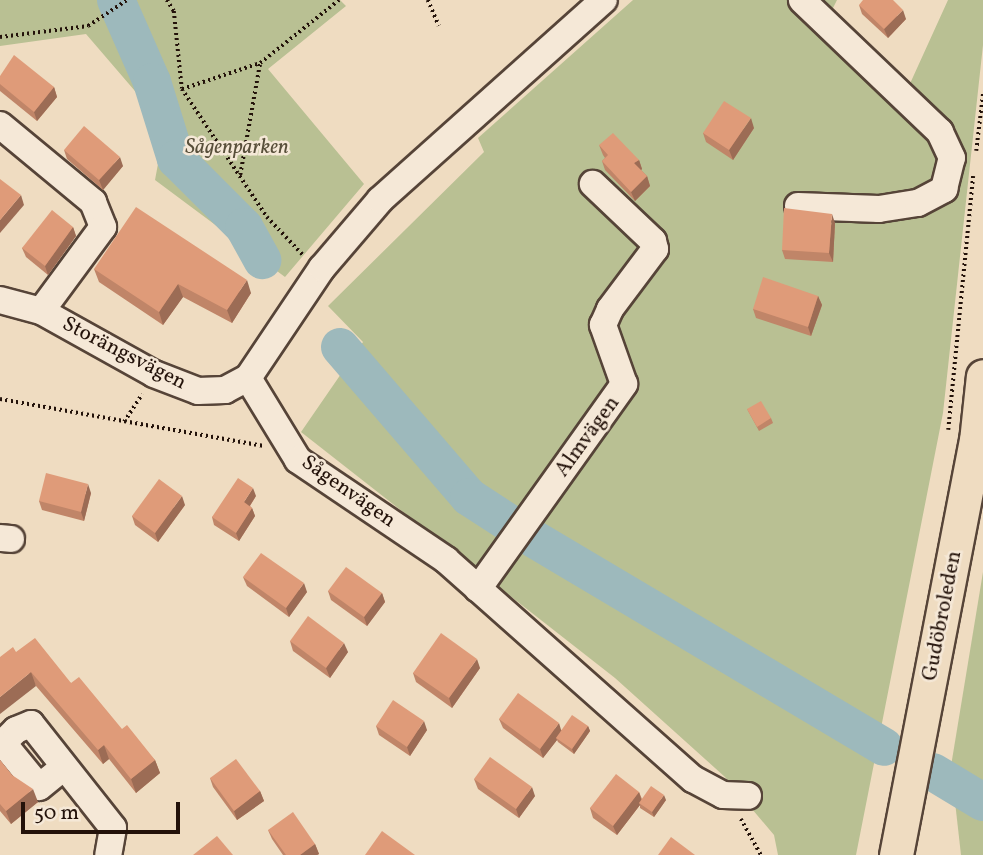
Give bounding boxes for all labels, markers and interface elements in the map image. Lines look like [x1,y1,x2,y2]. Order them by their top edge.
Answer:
park label: Sågenparken [185,135,289,161]
street label: Storängsvägen [58,312,190,396]
street label: Almvägen [550,392,626,482]
street label: Sågenvägen [296,450,400,534]
street label: Gudöbroleden [918,549,968,683]
scale bar [24,788,184,832]
text: 50 m [34,799,79,828]

